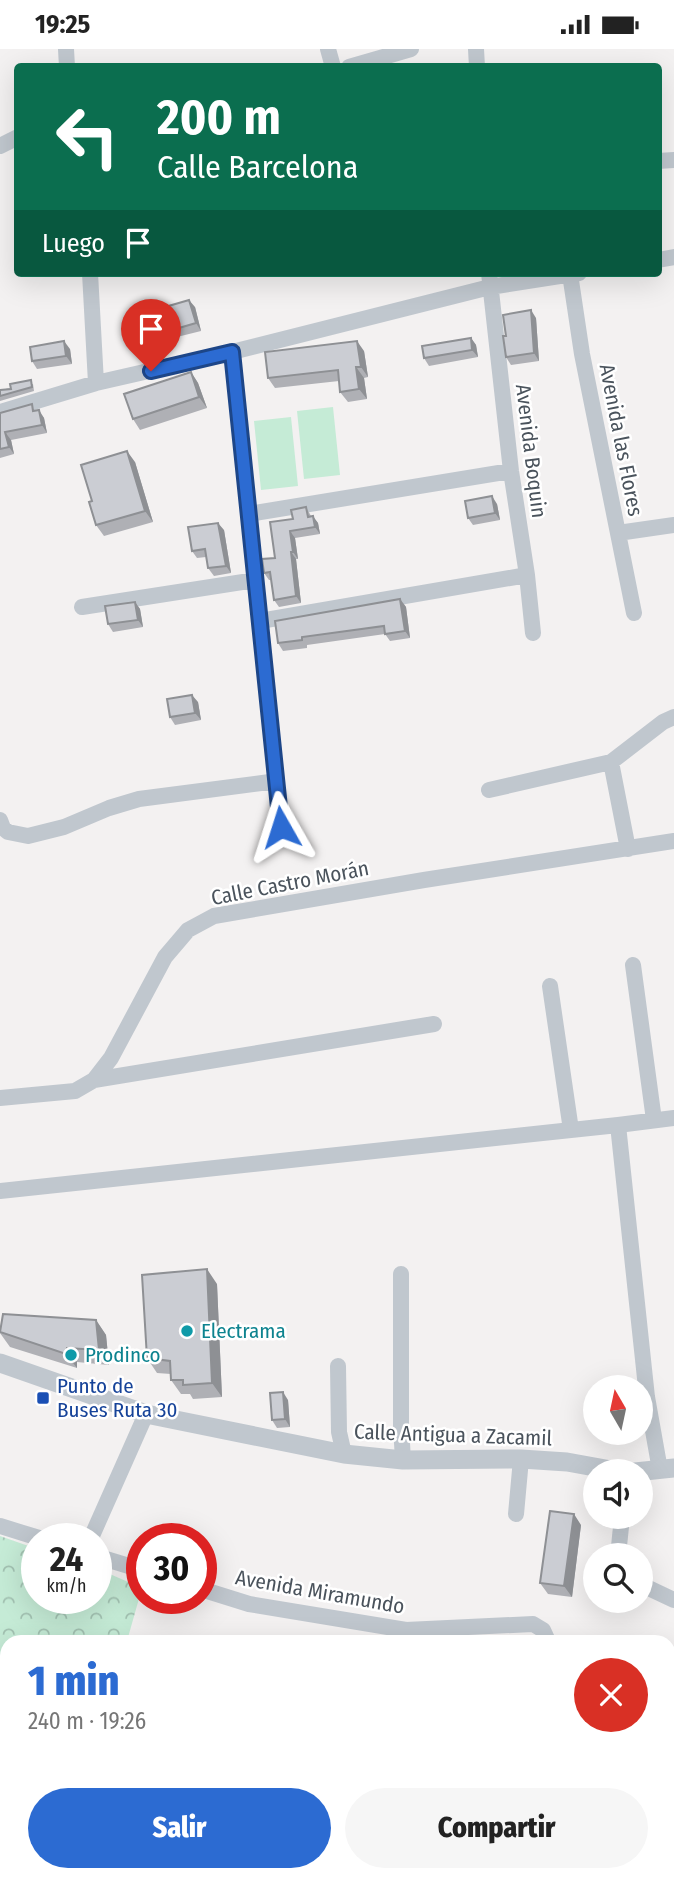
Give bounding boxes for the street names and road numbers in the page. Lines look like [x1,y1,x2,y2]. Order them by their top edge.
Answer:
street label: Avenida las Flores [593,362,649,518]
street label: Avenida Boquin [510,383,552,519]
street label: Calle Castro Morán [209,855,371,911]
street label: Calle Antigua a Zacamil [354,1419,553,1451]
street label: Avenida Miramundo [233,1564,407,1620]

